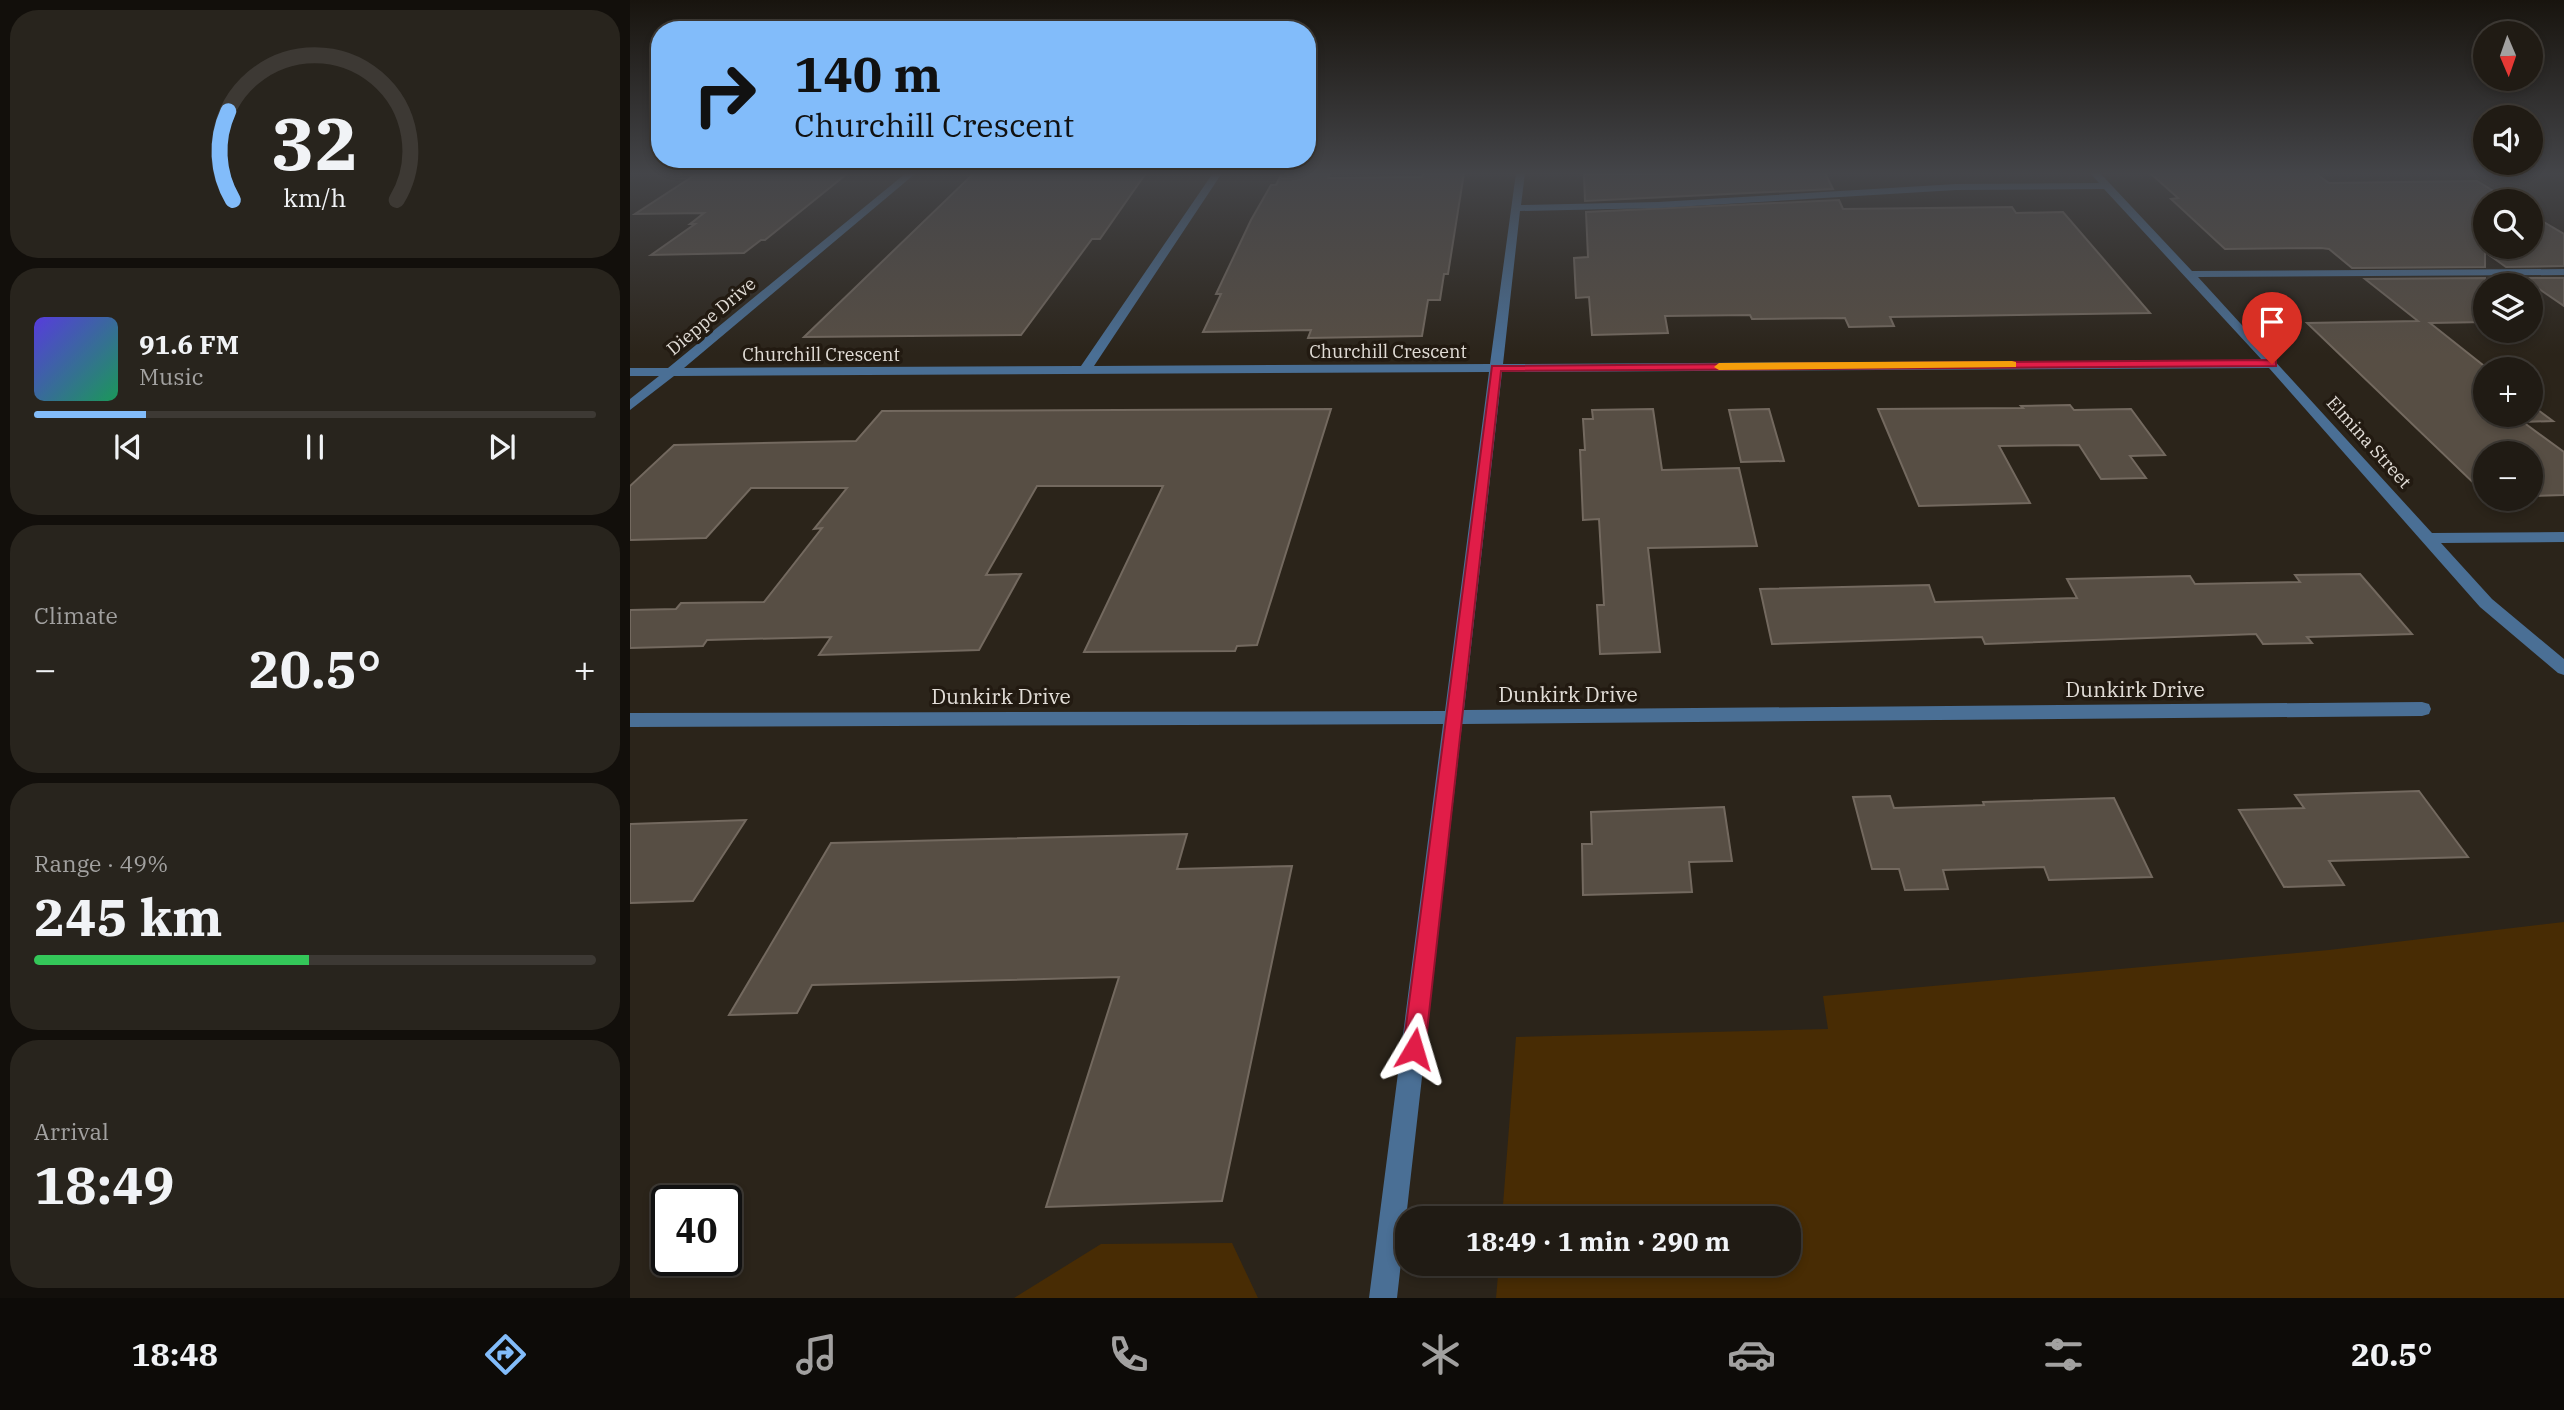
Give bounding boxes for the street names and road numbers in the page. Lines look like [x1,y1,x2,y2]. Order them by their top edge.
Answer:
street label: Dieppe Drive [662,272,760,360]
street label: Churchill Crescent [1309,340,1467,363]
street label: Churchill Crescent [742,343,900,366]
street label: Elmina Street [2322,391,2416,493]
street label: Dunkirk Drive [2065,675,2205,703]
street label: Dunkirk Drive [1498,680,1638,708]
street label: Dunkirk Drive [931,682,1071,710]

